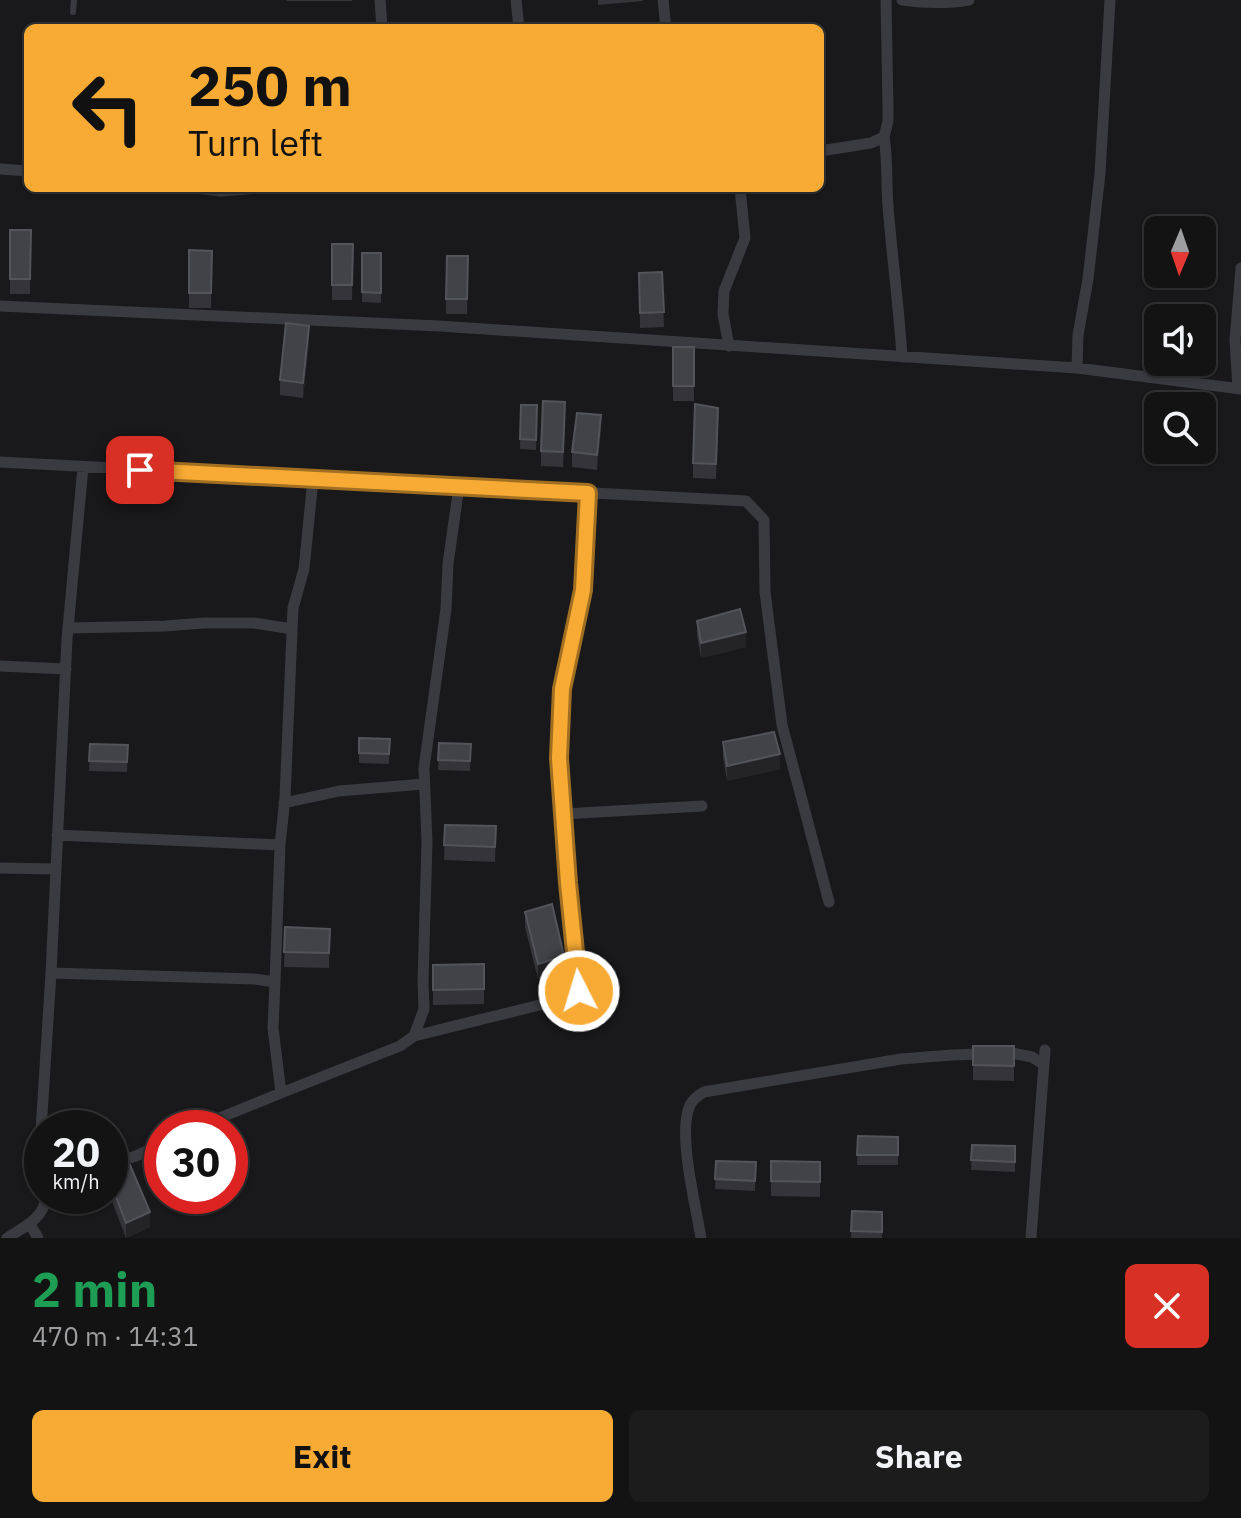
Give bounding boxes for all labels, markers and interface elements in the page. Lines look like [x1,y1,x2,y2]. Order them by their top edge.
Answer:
text: 250 m [188,49,352,121]
icon: left [56,56,160,160]
text: Turn left [188,119,323,166]
north arrow [1144,216,1216,288]
map controls [1144,216,1216,464]
button: sound [1144,304,1216,376]
button: search [1144,392,1216,464]
pin [106,436,174,504]
icon: arrive [118,448,162,492]
position arrow [537,949,621,1033]
speed limit sign: 30 [144,1110,248,1214]
text: 20 [52,1126,100,1178]
text: km/h [52,1168,100,1195]
text: 2 min [32,1258,157,1320]
button: close [1125,1264,1209,1348]
text: 470 m · 14:31 [32,1319,198,1353]
button: Exit [32,1410,613,1502]
button: Share [629,1410,1209,1502]

